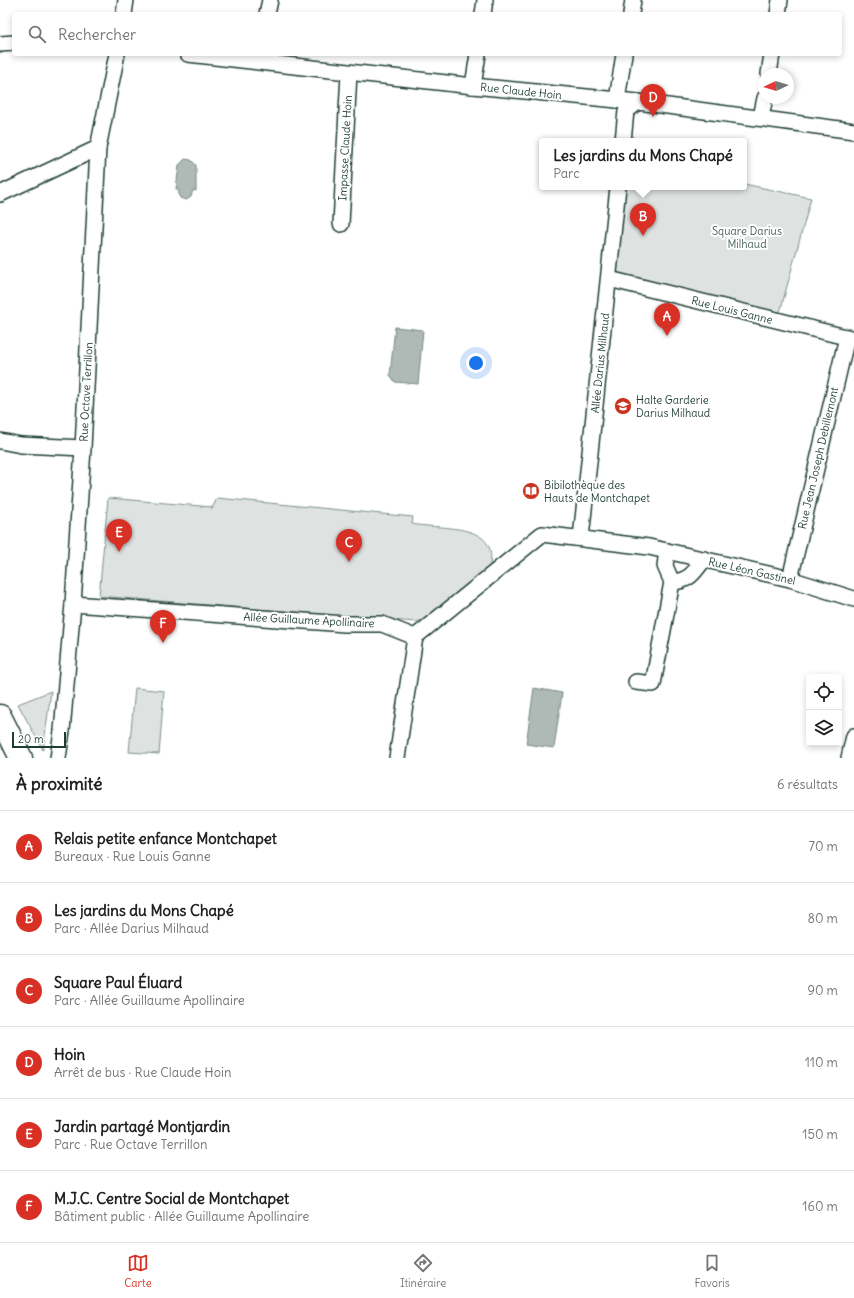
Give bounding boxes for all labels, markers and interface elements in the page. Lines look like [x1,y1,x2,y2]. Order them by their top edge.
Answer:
search box [12,12,842,56]
icon: search [26,23,48,45]
text: Rechercher [58,25,136,44]
north arrow [758,68,794,104]
street label: Rue Claude Hoin [479,80,563,102]
pin: D [640,84,666,117]
street label: Impasse Claude Hoin [335,95,355,201]
popup [539,138,747,190]
text: Les jardins du Mons Chapé [553,146,733,165]
text: Parc [553,165,580,182]
pin: B [630,203,656,236]
park label: Square Darius Milhaud [712,224,782,251]
street label: Rue Louis Ganne [690,293,774,327]
pin: A [654,303,680,336]
street label: Allée Darius Milhaud [588,312,612,414]
street label: Rue Octave Terrillon [76,342,96,442]
your location [466,353,486,373]
street label: Rue Jean Joseph Debillemont [795,385,841,530]
place label: Halte Garderie Darius Milhaud [636,393,711,420]
school or university icon: Halte Garderie Darius Milhaud [613,396,633,416]
place label: Bibilothèque des Hauts de Montchapet [544,478,650,505]
library icon: Bibilothèque des Hauts de Montchapet [521,481,541,501]
pin: E [106,519,132,552]
pin: C [336,529,362,562]
street label: Rue Léon Gastinel [707,554,797,588]
pin: F [150,610,176,643]
street label: Allée Guillaume Apollinaire [243,610,375,630]
map controls [806,674,842,746]
button: locate [806,674,842,710]
button: layers [806,710,842,746]
scale bar [12,730,66,749]
text: 20 m [18,732,44,746]
text: À proximité [16,773,102,795]
text: 6 résultats [777,776,838,793]
text: Relais petite enfance Montchapet [54,829,277,848]
text: A [25,838,33,855]
text: 70 m [809,838,838,855]
text: Bureaux · Rue Louis Ganne [54,848,211,865]
text: Les jardins du Mons Chapé [54,901,234,920]
text: B [25,910,33,927]
text: 80 m [807,910,838,927]
text: Parc · Allée Darius Milhaud [54,920,209,937]
text: Square Paul Éluard [54,973,182,992]
text: C [25,982,33,999]
text: 90 m [807,982,838,999]
text: Parc · Allée Guillaume Apollinaire [54,992,245,1009]
text: Hoin [54,1045,85,1064]
text: D [24,1054,34,1071]
text: 110 m [805,1054,838,1071]
text: Arrêt de bus · Rue Claude Hoin [54,1064,231,1081]
text: Jardin partagé Montjardin [54,1117,230,1136]
text: E [25,1126,33,1143]
text: 150 m [802,1126,838,1143]
text: Parc · Rue Octave Terrillon [54,1136,208,1153]
text: M.J.C. Centre Social de Montchapet [54,1189,289,1208]
text: F [25,1198,33,1215]
text: 160 m [802,1198,838,1215]
text: Bâtiment public · Allée Guillaume Apollinaire [54,1208,309,1225]
tab: Carte [124,1252,152,1290]
tab: Itinéraire [400,1252,446,1290]
tab: Favoris [694,1252,730,1290]

